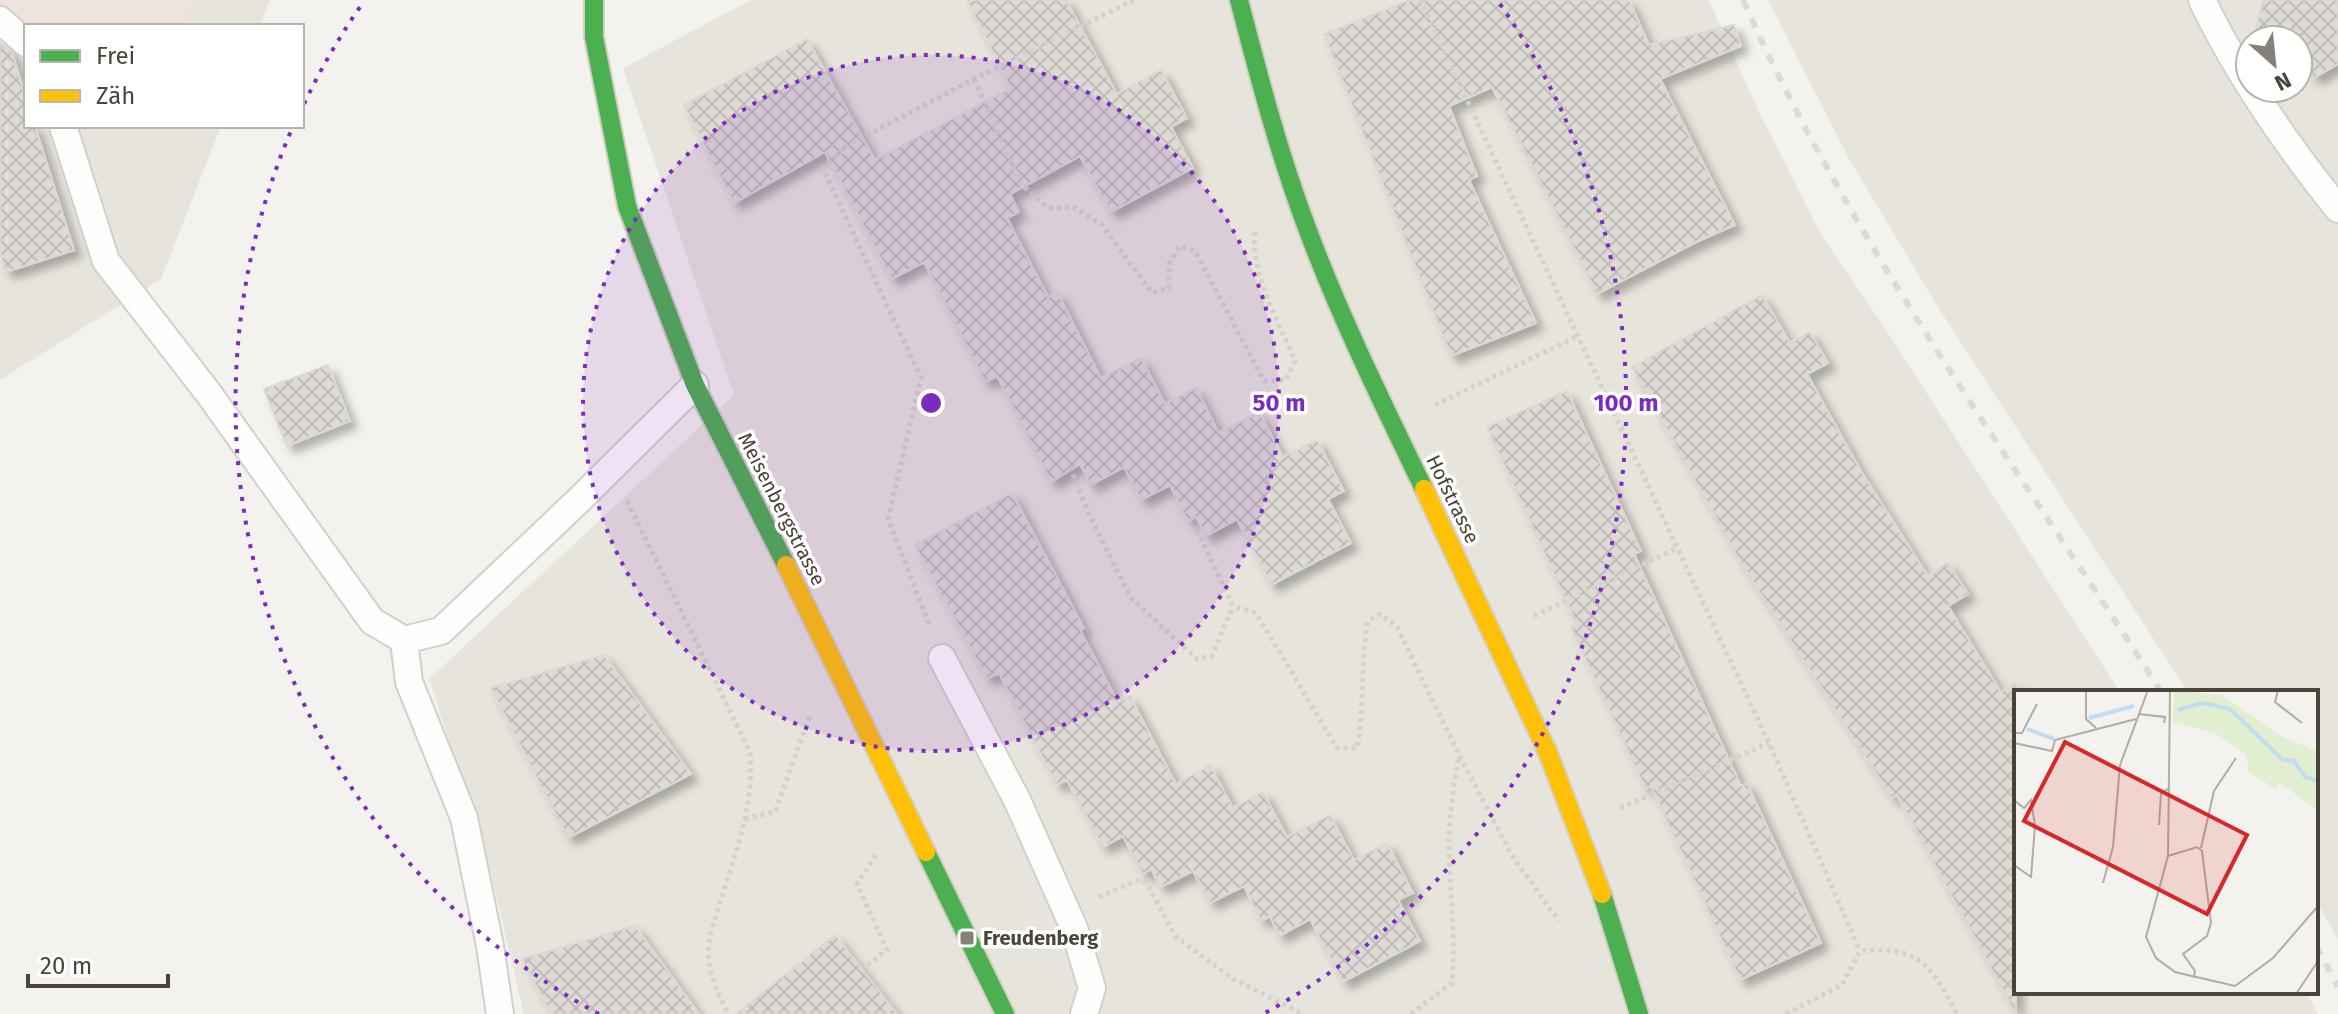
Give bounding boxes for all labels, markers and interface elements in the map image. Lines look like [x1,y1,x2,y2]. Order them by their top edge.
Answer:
legend [24,24,304,128]
north arrow [2234,24,2314,104]
text: Frei [96,42,135,70]
text: N [2270,66,2295,97]
text: Zäh [96,82,135,110]
centre of rings [917,389,945,417]
text: 50 m [1253,389,1305,417]
text: 100 m [1593,389,1659,417]
street label: Meisenbergstrasse [733,429,831,589]
street label: Hofstrasse [1421,451,1485,547]
inset map [2014,690,2318,994]
place label: Freudenberg [983,926,1099,950]
marker: Freudenberg [958,929,976,947]
scale bar [28,938,168,988]
text: 20 m [40,952,92,980]

